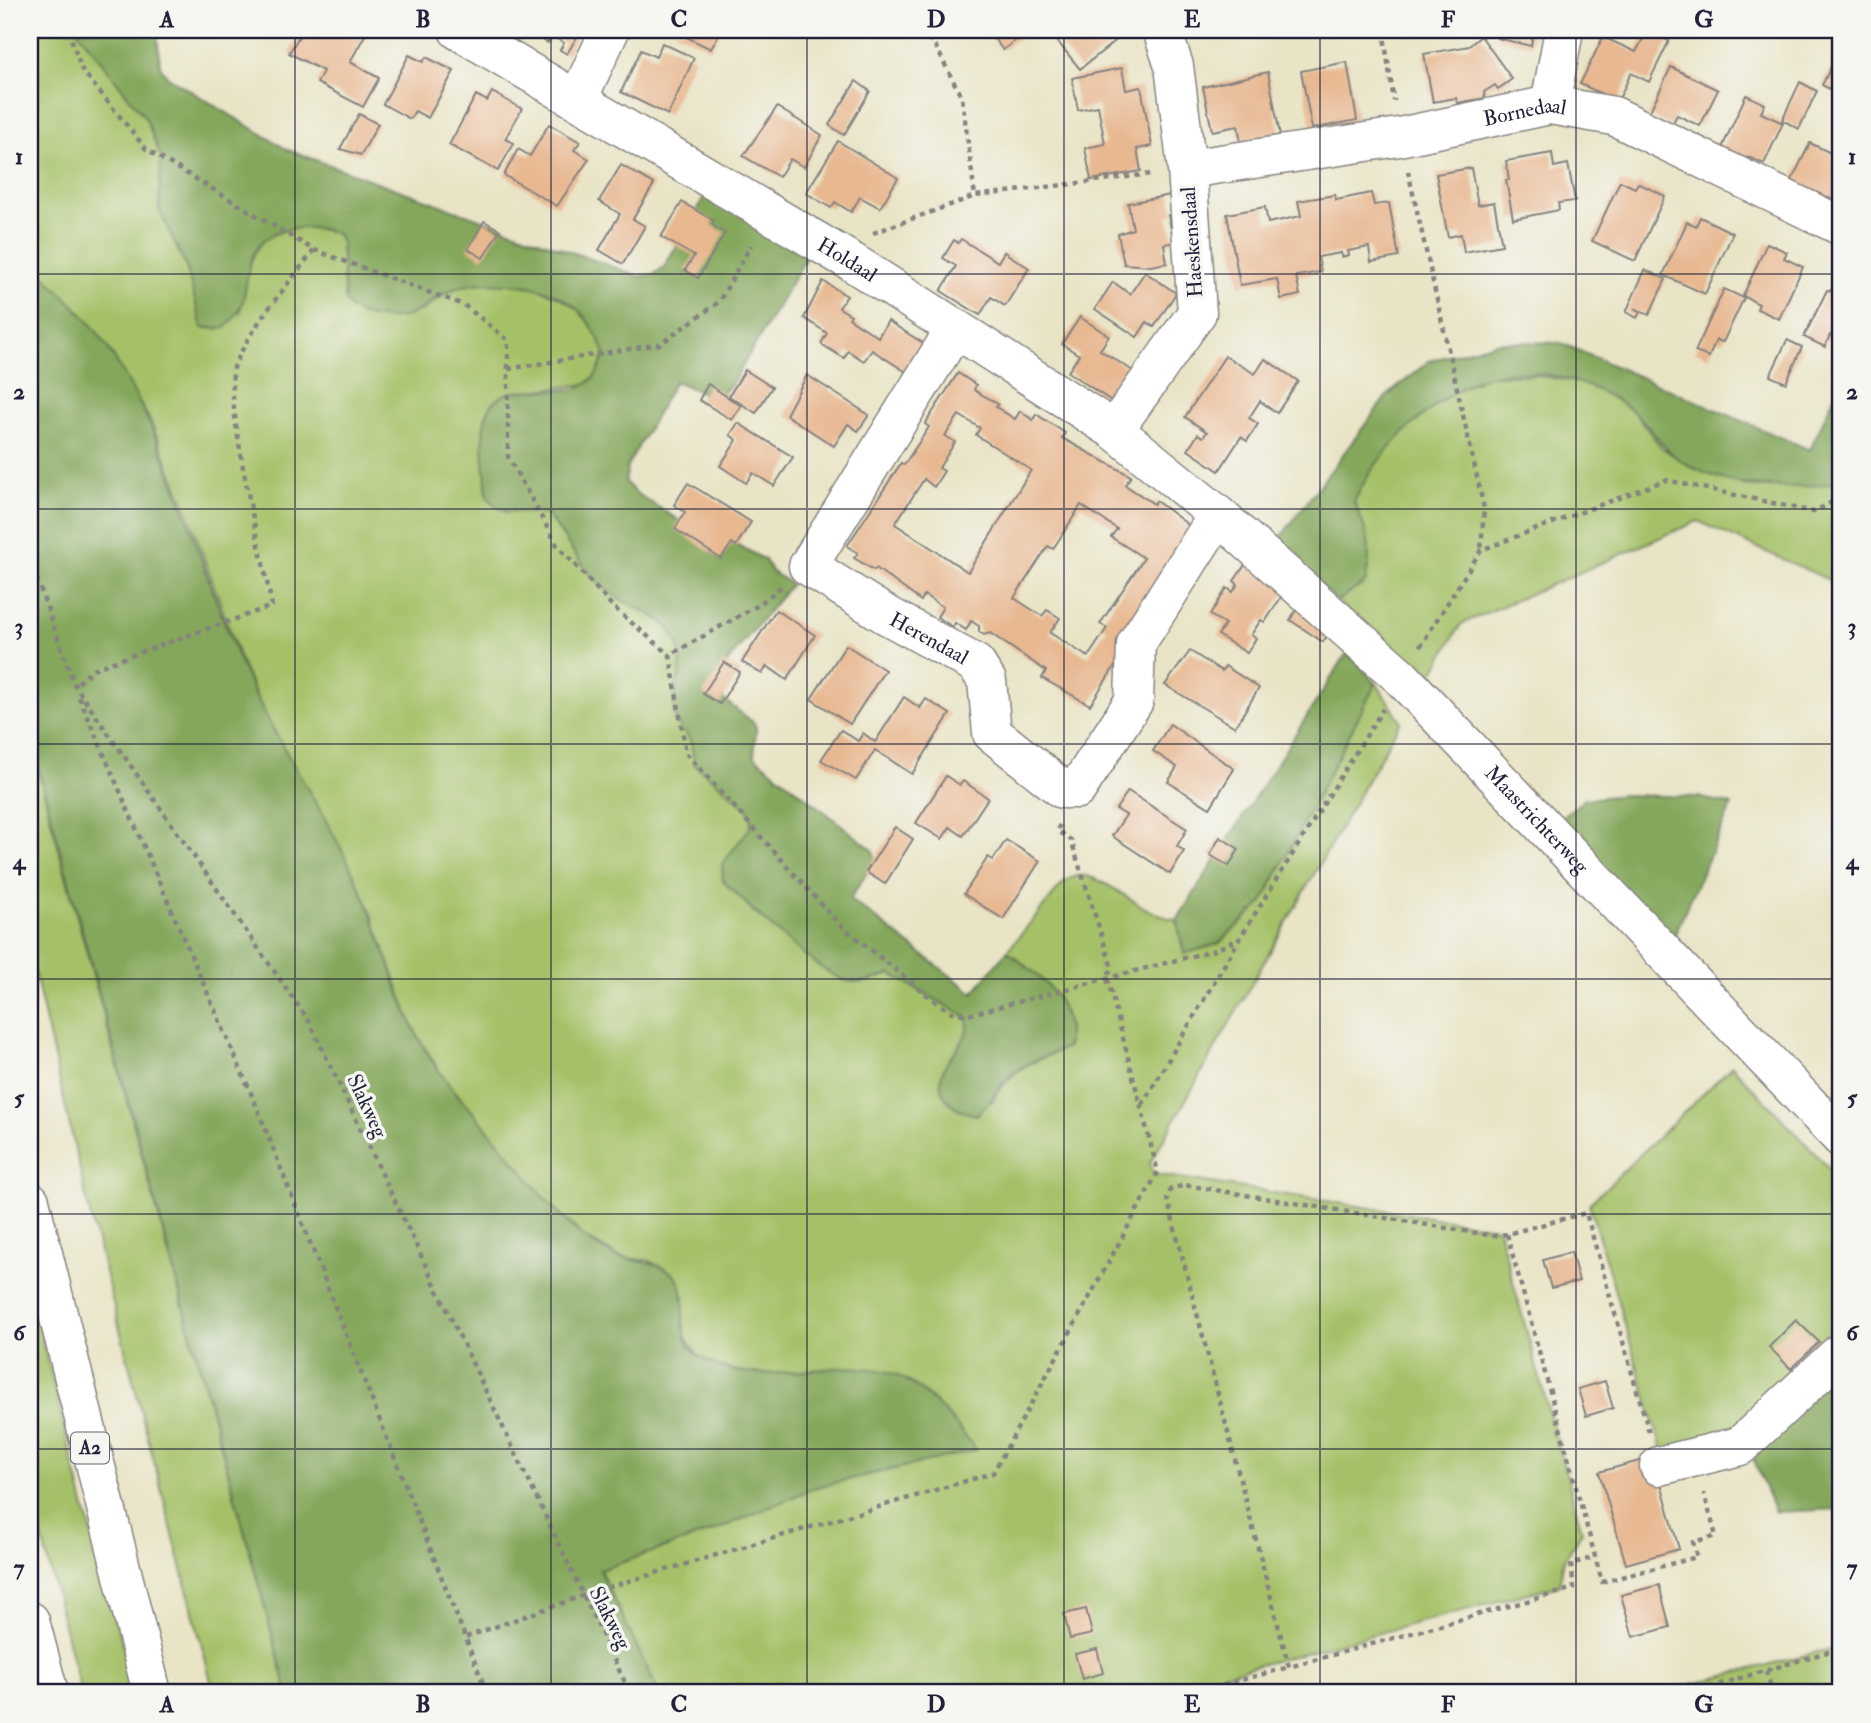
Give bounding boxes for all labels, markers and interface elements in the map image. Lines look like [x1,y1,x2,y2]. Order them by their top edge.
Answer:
text: A [159,5,175,34]
text: B [415,5,431,34]
text: C [671,5,687,34]
text: D [927,5,945,34]
text: E [1184,5,1201,34]
text: F [1441,5,1456,34]
text: G [1694,5,1714,34]
street label: Bornedaal [1481,91,1569,132]
text: 1 [15,142,23,171]
text: 1 [1848,142,1856,171]
street label: Haeskensdaal [1175,185,1209,298]
street label: Holdaal [813,231,883,288]
text: 2 [13,377,25,406]
text: 2 [1846,377,1858,406]
street label: Herendaal [885,606,974,671]
text: 3 [15,612,23,641]
text: 3 [1848,612,1856,641]
street label: Maastrichterweg [1479,760,1595,880]
text: 4 [12,847,27,876]
text: 4 [1845,847,1860,876]
street label: Slakweg [341,1070,394,1143]
text: 5 [14,1083,25,1112]
text: 5 [1847,1083,1858,1112]
text: 6 [13,1318,27,1347]
text: 6 [1846,1318,1860,1347]
road number: A2 [71,1432,109,1464]
text: 7 [14,1553,25,1582]
text: 7 [1847,1553,1858,1582]
street label: Slakweg [583,1582,638,1655]
text: A [159,1690,175,1719]
text: B [415,1690,431,1719]
text: C [671,1690,687,1719]
text: D [927,1690,945,1719]
text: E [1184,1690,1201,1719]
text: F [1441,1690,1456,1719]
text: G [1694,1690,1714,1719]

